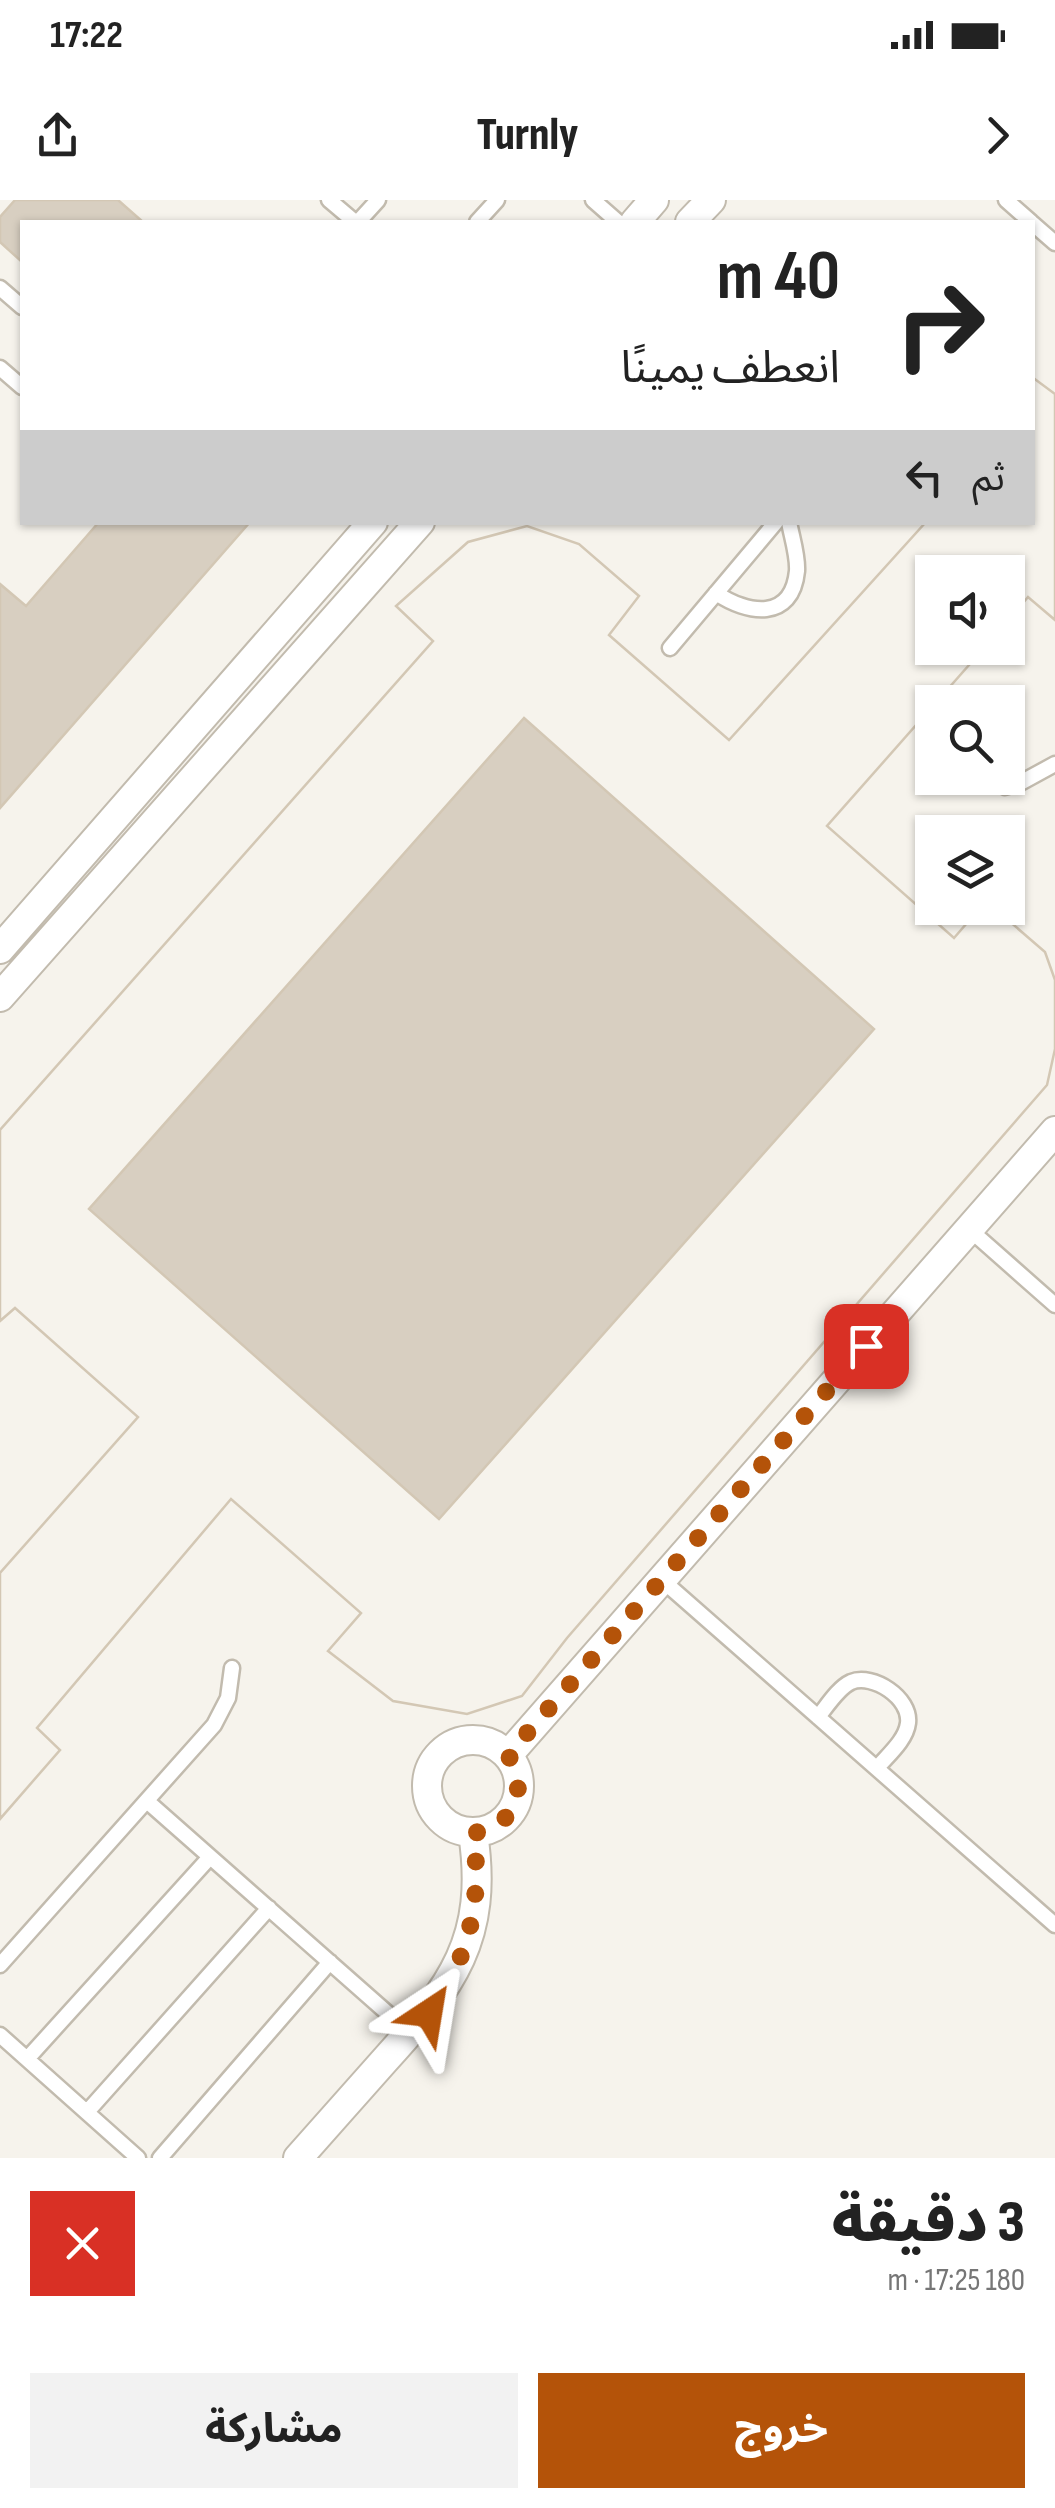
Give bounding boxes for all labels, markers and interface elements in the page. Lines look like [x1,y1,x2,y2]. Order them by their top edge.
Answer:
text: 17:22 [50,13,123,58]
icon: share [30,108,85,163]
text: Turnly [477,108,578,163]
icon: forward [970,108,1025,163]
text: 40 m [717,235,840,319]
icon: right [875,260,1005,390]
text: انعطف يمينًا [620,341,840,396]
icon: left [897,450,952,505]
text: ثم [972,456,1005,501]
map controls [915,555,1025,925]
button: sound [915,555,1025,665]
button: search [915,685,1025,795]
button: layers [915,815,1025,925]
pin [824,1304,909,1389]
icon: arrive [839,1319,894,1374]
position arrow [377,1961,481,2065]
text: 3 دقيقة [831,2187,1025,2259]
button: close [30,2191,135,2296]
text: 180 m · 17:25 [888,2261,1025,2300]
button: مشاركة [30,2373,518,2488]
button: خروج [538,2373,1025,2488]

